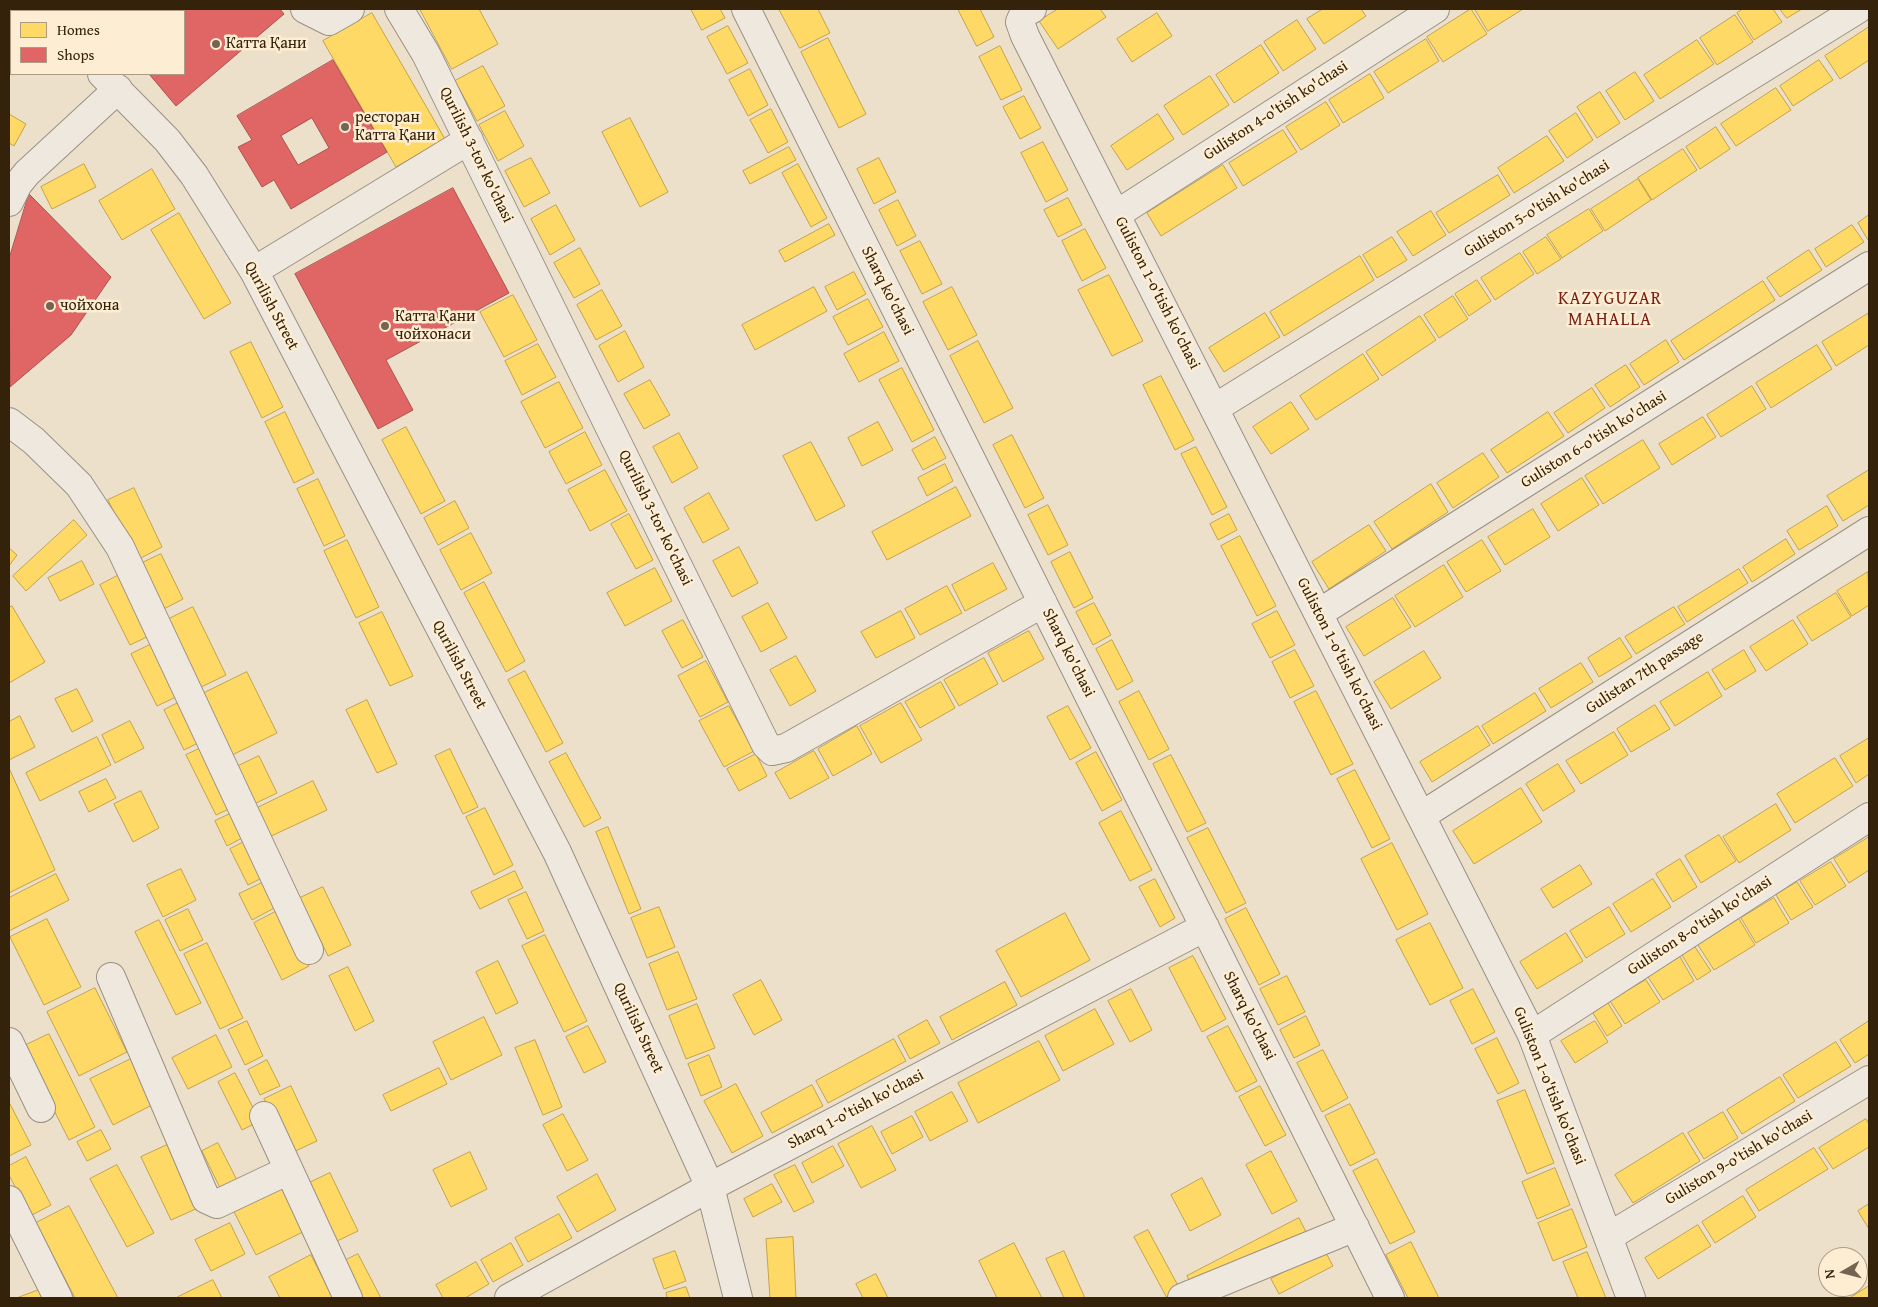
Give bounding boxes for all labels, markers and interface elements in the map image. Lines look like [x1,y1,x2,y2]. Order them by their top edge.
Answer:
legend [10,10,185,75]
text: Homes [57,19,100,40]
place label: Катта Қани [226,34,307,54]
marker: Катта Қани [210,38,222,50]
text: Shops [57,44,94,65]
street label: Guliston 4-o'tish ko'chasi [1200,57,1352,165]
street label: Qurilish 3-tor ko'chasi [435,84,517,226]
place label: ресторан Катта Қани [355,108,436,146]
marker: ресторан Катта Қани [339,121,351,133]
street label: Guliston 5-o'tish ko'chasi [1460,156,1614,262]
street label: Guliston 1-o'tish ko'chasi [1110,214,1204,372]
street label: Sharq ko'chasi [856,243,918,339]
street label: Qurilish Street [240,258,302,354]
district label: KAZYGUZAR MAHALLA [1557,288,1663,330]
place label: чойхона [60,296,119,316]
marker: чойхона [44,300,56,312]
place label: Катта Қани чойхонаси [395,307,476,345]
marker: Катта Қани чойхонаси [379,320,391,332]
street label: Guliston 6-o'tish ko'chasi [1517,387,1671,493]
street label: Qurilish 3-tor ko'chasi [614,447,696,589]
street label: Guliston 1-o'tish ko'chasi [1292,575,1386,733]
street label: Sharq ko'chasi [1037,605,1099,701]
street label: Qurilish Street [428,617,490,713]
street label: Gulistan 7th passage [1582,628,1708,718]
street label: Guliston 8-o'tish ko'chasi [1624,872,1776,980]
street label: Sharq ko'chasi [1218,968,1280,1064]
street label: Qurilish Street [609,980,667,1076]
street label: Guliston 1-o'tish ko'chasi [1509,1004,1589,1168]
street label: Sharq 1-o'tish ko'chasi [785,1066,927,1154]
street label: Guliston 9-o'tish ko'chasi [1662,1106,1816,1210]
north arrow [1818,1247,1868,1297]
text: N [1819,1268,1840,1280]

